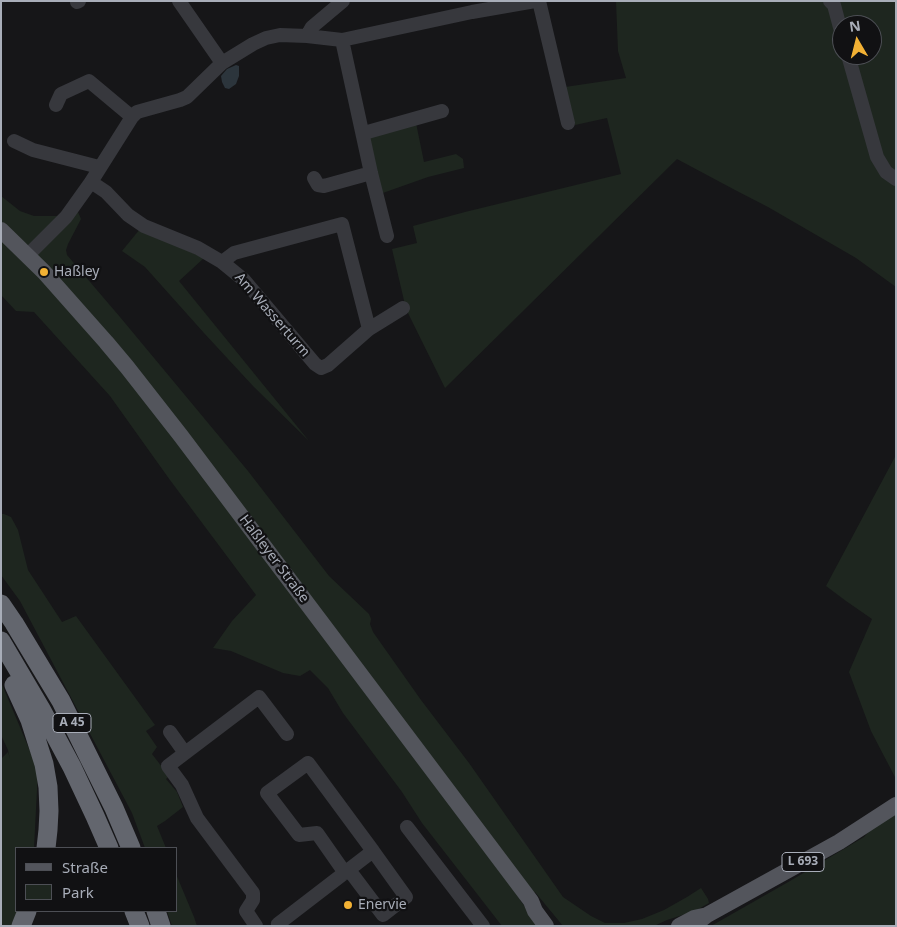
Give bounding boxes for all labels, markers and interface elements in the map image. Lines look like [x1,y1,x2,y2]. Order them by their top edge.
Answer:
north arrow [832,15,882,65]
text: N [848,15,862,36]
place label: Haßley [54,264,99,280]
marker: Haßley [38,266,50,278]
street label: Am Wasserturm [231,270,313,360]
street label: Haßleyer Straße [236,512,312,606]
road number: A 45 [53,714,91,732]
legend [15,847,178,912]
road number: L 693 [782,852,824,872]
text: Straße [62,857,108,877]
text: Park [62,882,94,902]
place label: Enervie [358,897,407,913]
marker: Enervie [342,899,354,911]

